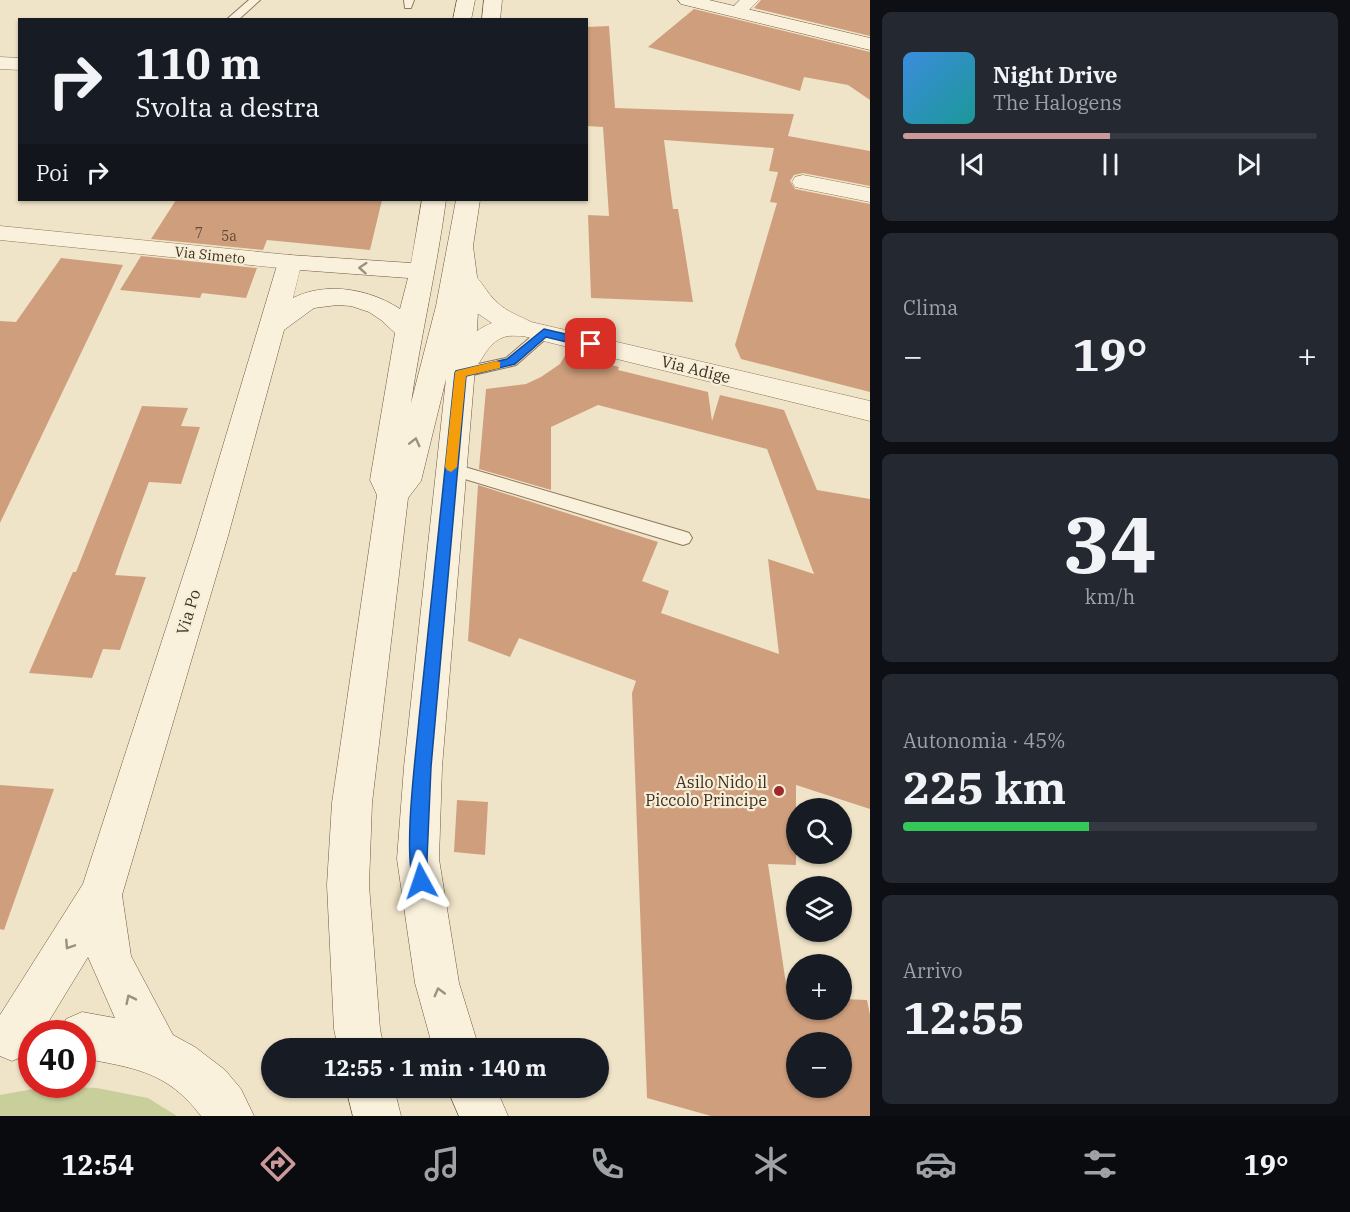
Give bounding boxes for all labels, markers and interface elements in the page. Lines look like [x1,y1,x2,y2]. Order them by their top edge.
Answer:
text: 110 m [135,36,261,91]
icon: right [36,42,114,120]
text: Night Drive [993,60,1118,89]
text: Svolta a destra [135,89,320,124]
text: The Halogens [993,89,1122,116]
icon: previous [956,148,989,181]
icon: pause [1094,148,1127,181]
icon: next [1232,148,1265,181]
icon: right [81,156,114,189]
text: Poi [36,158,69,187]
house number: 7 [195,224,203,242]
house number: 5a [221,227,237,245]
street label: Via Simeto [174,242,246,268]
one-way arrow [358,261,367,274]
text: Clima [903,294,958,321]
pin [565,318,616,369]
text: 19° [1072,325,1148,383]
icon: arrive [574,327,607,360]
text: − [903,334,923,377]
text: + [1297,334,1317,377]
street label: Via Adige [659,351,733,387]
one-way arrow [408,437,421,447]
text: 34 [1063,493,1157,594]
text: km/h [1085,583,1135,610]
street label: Via Po [172,587,204,637]
text: Autonomia · 45% [903,727,1065,754]
text: 225 km [903,758,1066,816]
place label: Asilo Nido il Piccolo Principe [645,772,767,810]
marker: Asilo Nido il Piccolo Principe [772,784,786,798]
map controls [786,798,852,1098]
button: search [786,798,852,864]
position arrow [389,849,453,913]
button: layers [786,876,852,942]
one-way arrow [65,938,76,949]
button: + [786,954,852,1020]
text: Arrivo [903,957,963,984]
one-way arrow [434,988,447,998]
text: 12:55 [903,988,1025,1046]
one-way arrow [125,995,137,1006]
speed limit sign: 40 [18,1020,96,1098]
button: − [786,1032,852,1098]
text: 12:55 · 1 min · 140 m [323,1053,547,1082]
icon: directions [257,1143,299,1185]
icon: music [421,1143,463,1185]
icon: phone [586,1143,628,1185]
icon: climate [750,1143,792,1185]
icon: car [915,1143,957,1185]
icon: filters [1079,1143,1121,1185]
text: 12:54 [61,1147,134,1182]
text: 19° [1244,1147,1289,1182]

